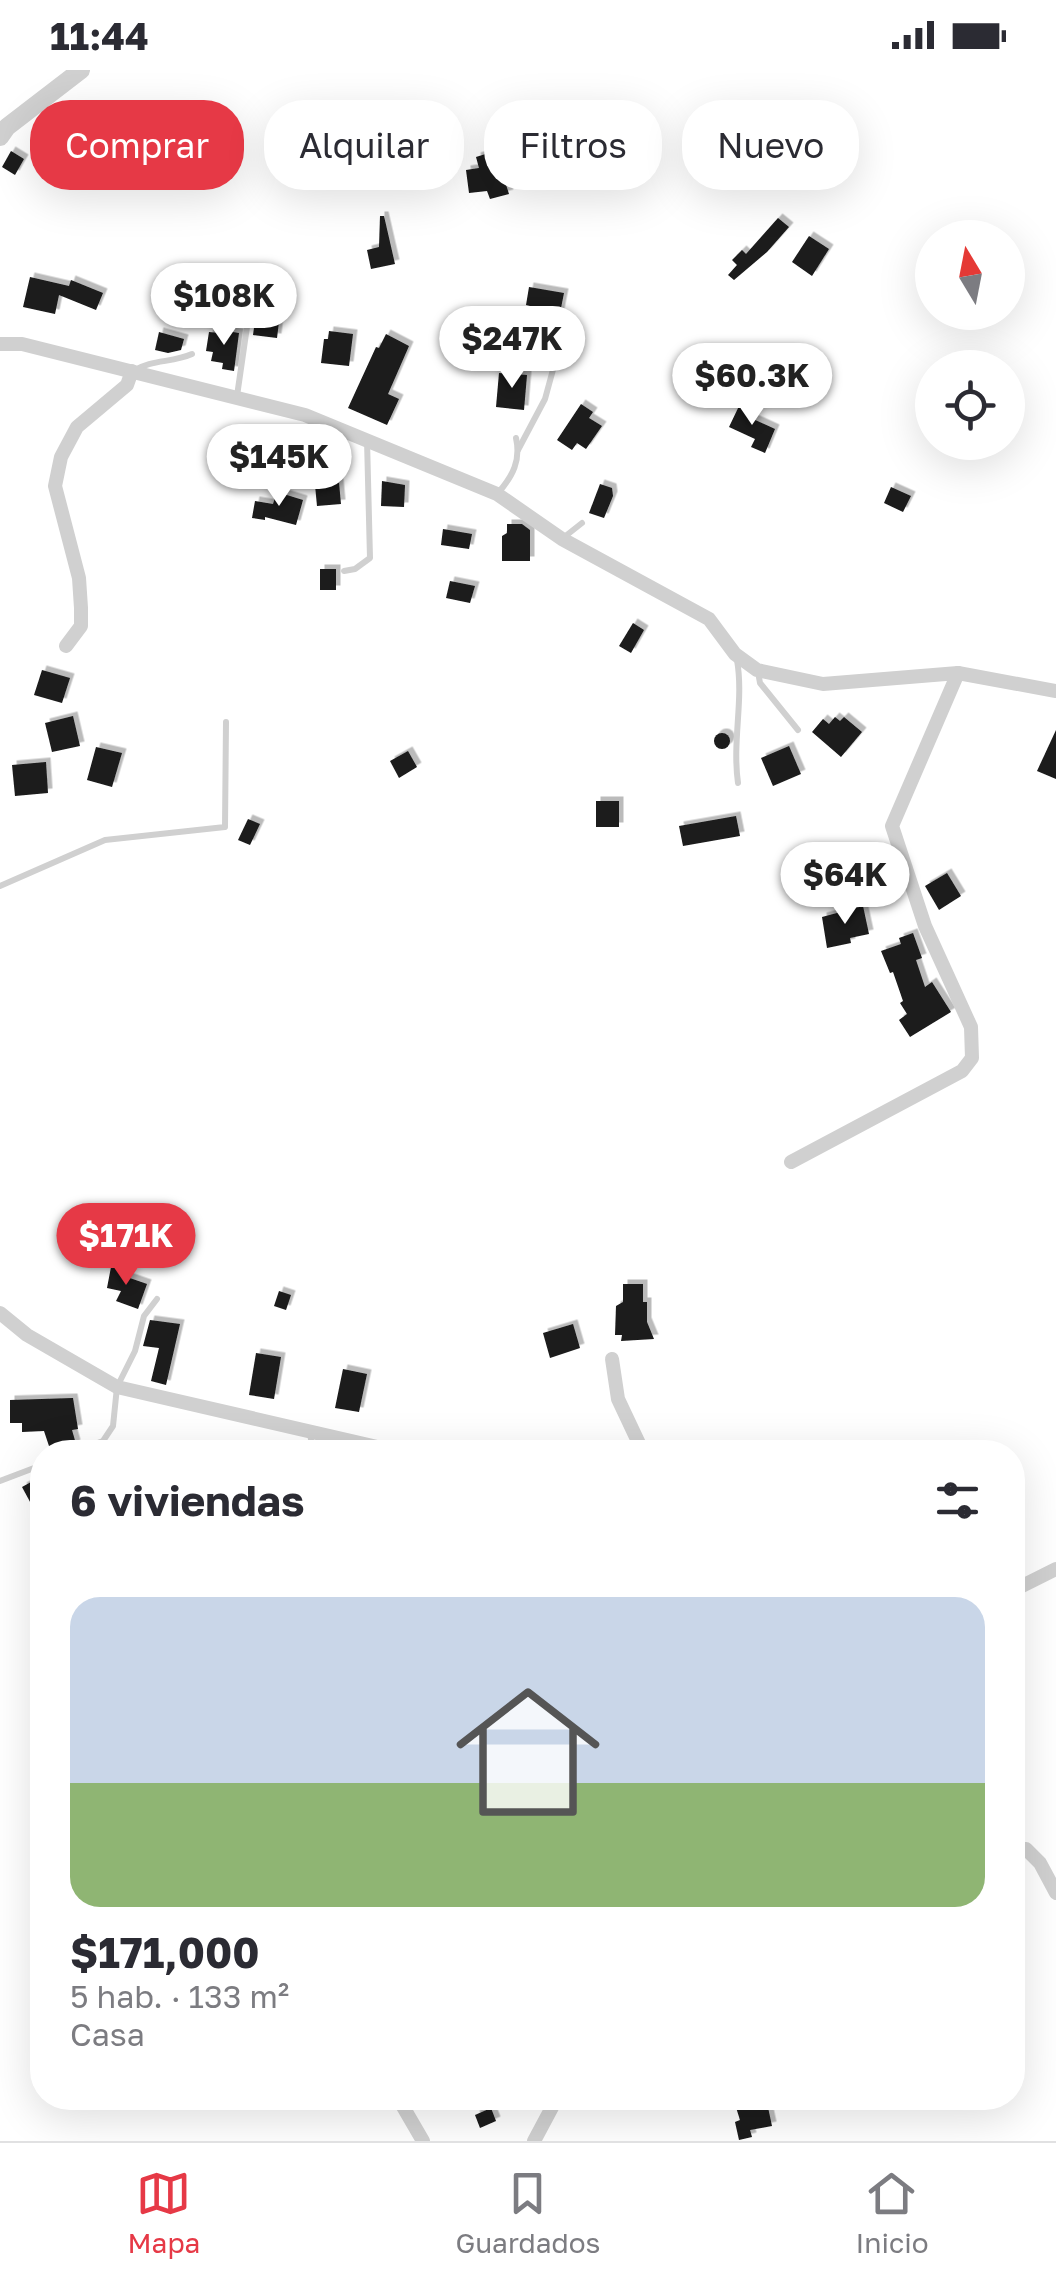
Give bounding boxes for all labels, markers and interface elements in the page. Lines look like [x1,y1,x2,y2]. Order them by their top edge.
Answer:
text: 11:44 [50,13,149,58]
chip: Comprar [30,100,244,190]
chip: Alquilar [264,100,464,190]
chip: Filtros [484,100,662,190]
chip: Nuevo [682,100,859,190]
north arrow [915,220,1025,330]
map controls [915,220,1025,460]
pin: $108K [154,263,294,348]
text: $108K [173,276,275,314]
pin: $247K [442,306,582,391]
text: $247K [461,319,563,357]
pin: $60.3K [671,343,833,428]
button: locate [915,350,1025,460]
text: $60.3K [694,356,810,394]
pin: $145K [209,424,349,509]
text: $145K [229,437,329,475]
pin: $64K [786,842,904,927]
text: $64K [803,855,887,893]
pin: $171K [56,1203,196,1288]
text: $171K [78,1216,174,1254]
icon: filters [930,1473,985,1528]
text: 6 viviendas [70,1475,305,1525]
icon: home [438,1662,618,1842]
text: $171,000 [70,1927,260,1977]
text: 5 hab. · 133 m² [70,1977,289,2015]
text: Casa [70,2015,145,2053]
tab: Mapa [127,2166,200,2259]
tab: Guardados [455,2166,600,2259]
tab: Inicio [855,2166,929,2259]

